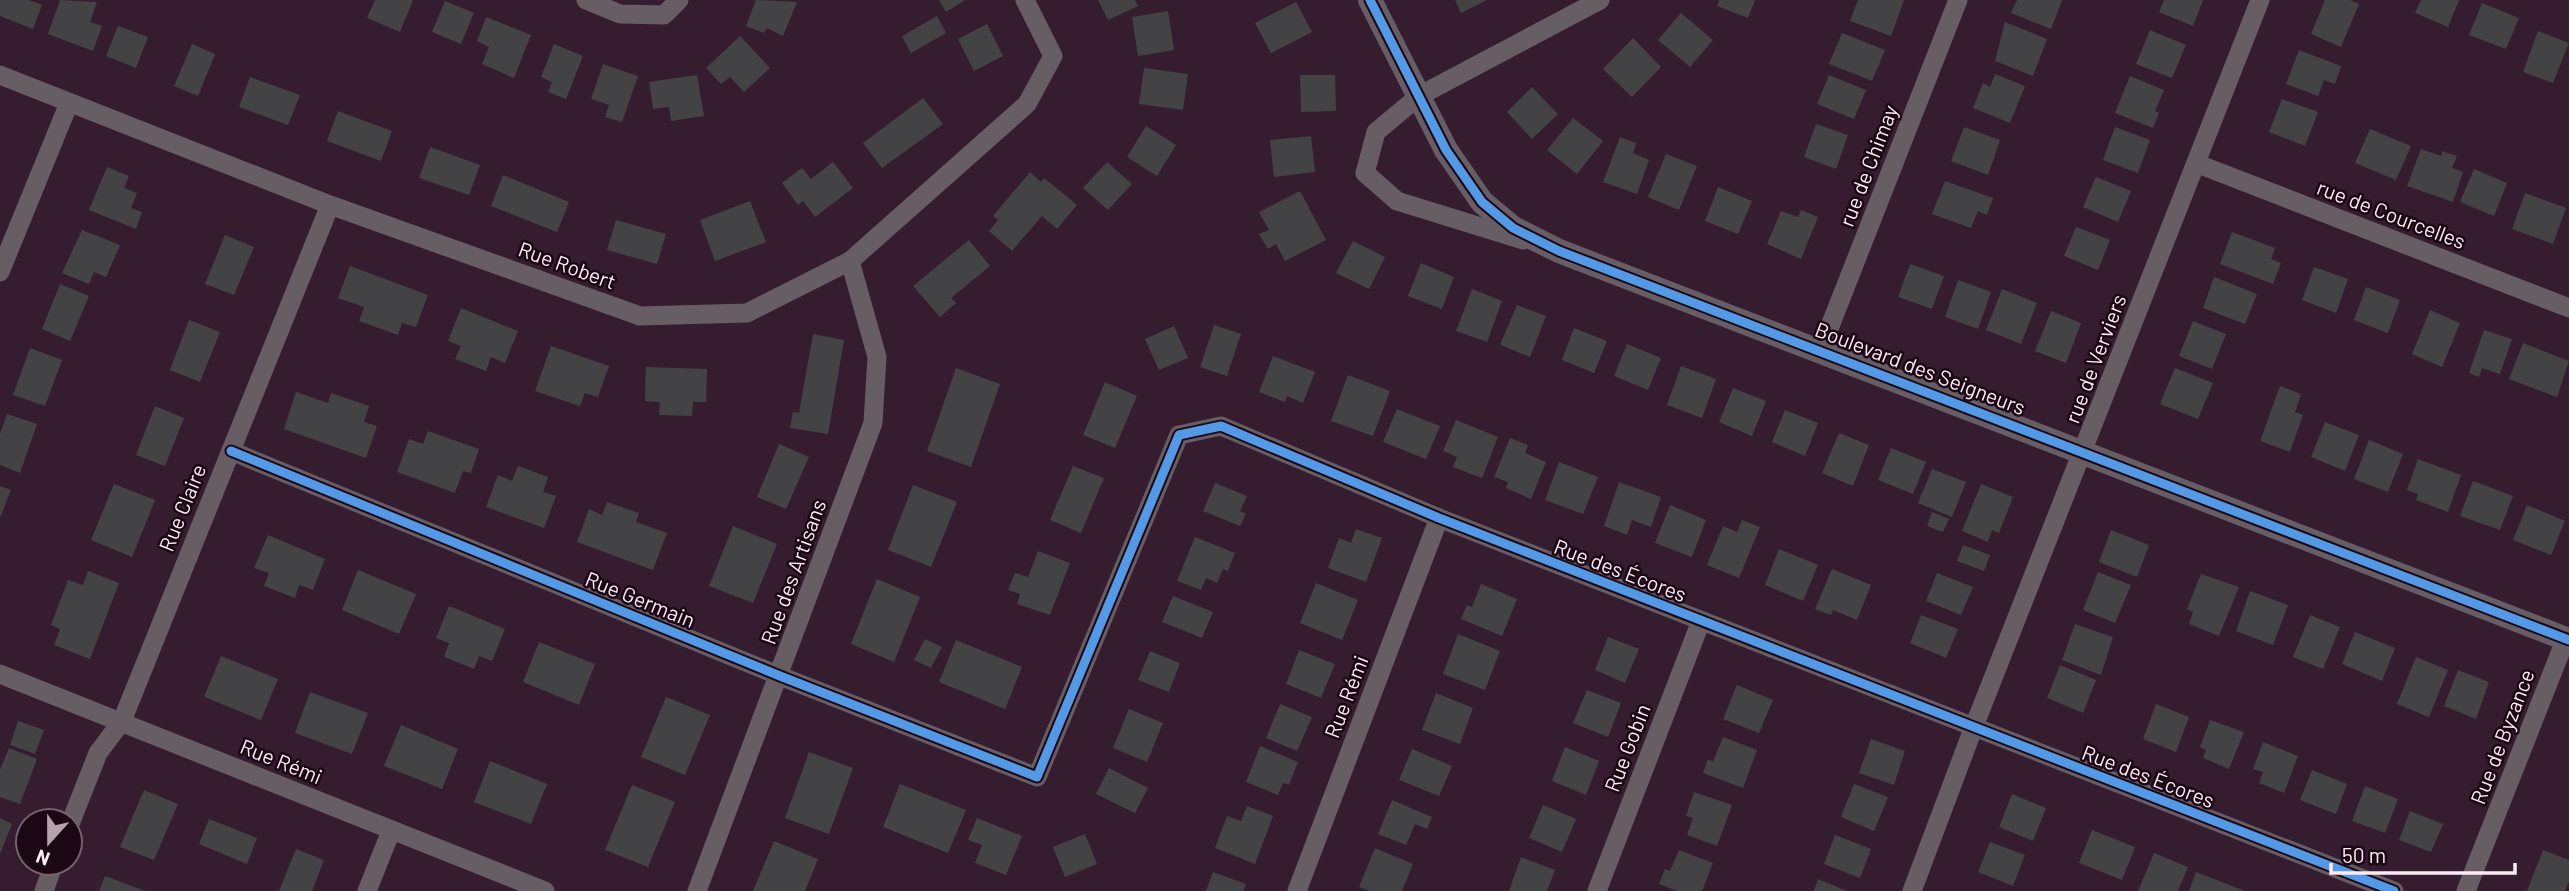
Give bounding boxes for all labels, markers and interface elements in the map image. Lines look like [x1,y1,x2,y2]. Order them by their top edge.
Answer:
street label: rue de Chimay [1833,101,1902,230]
street label: rue de Courcelles [2314,174,2469,253]
street label: Rue Robert [515,235,620,294]
street label: rue de Verviers [2059,290,2131,426]
street label: Boulevard des Seigneurs [1812,316,2029,419]
street label: Rue Claire [153,460,210,555]
street label: Rue des Artisans [755,496,830,647]
street label: Rue des Écores [1551,533,1690,606]
street label: Rue Germain [582,565,699,632]
street label: Rue Rémi [1318,652,1373,741]
street label: Rue de Byzance [2464,666,2539,807]
street label: Rue Gobin [1598,700,1655,795]
street label: Rue Rémi [237,733,326,788]
street label: Rue des Écores [2079,739,2218,812]
north arrow [14,807,84,877]
scale bar [2331,832,2515,876]
text: 50 m [2342,842,2386,867]
text: N [33,845,53,871]

